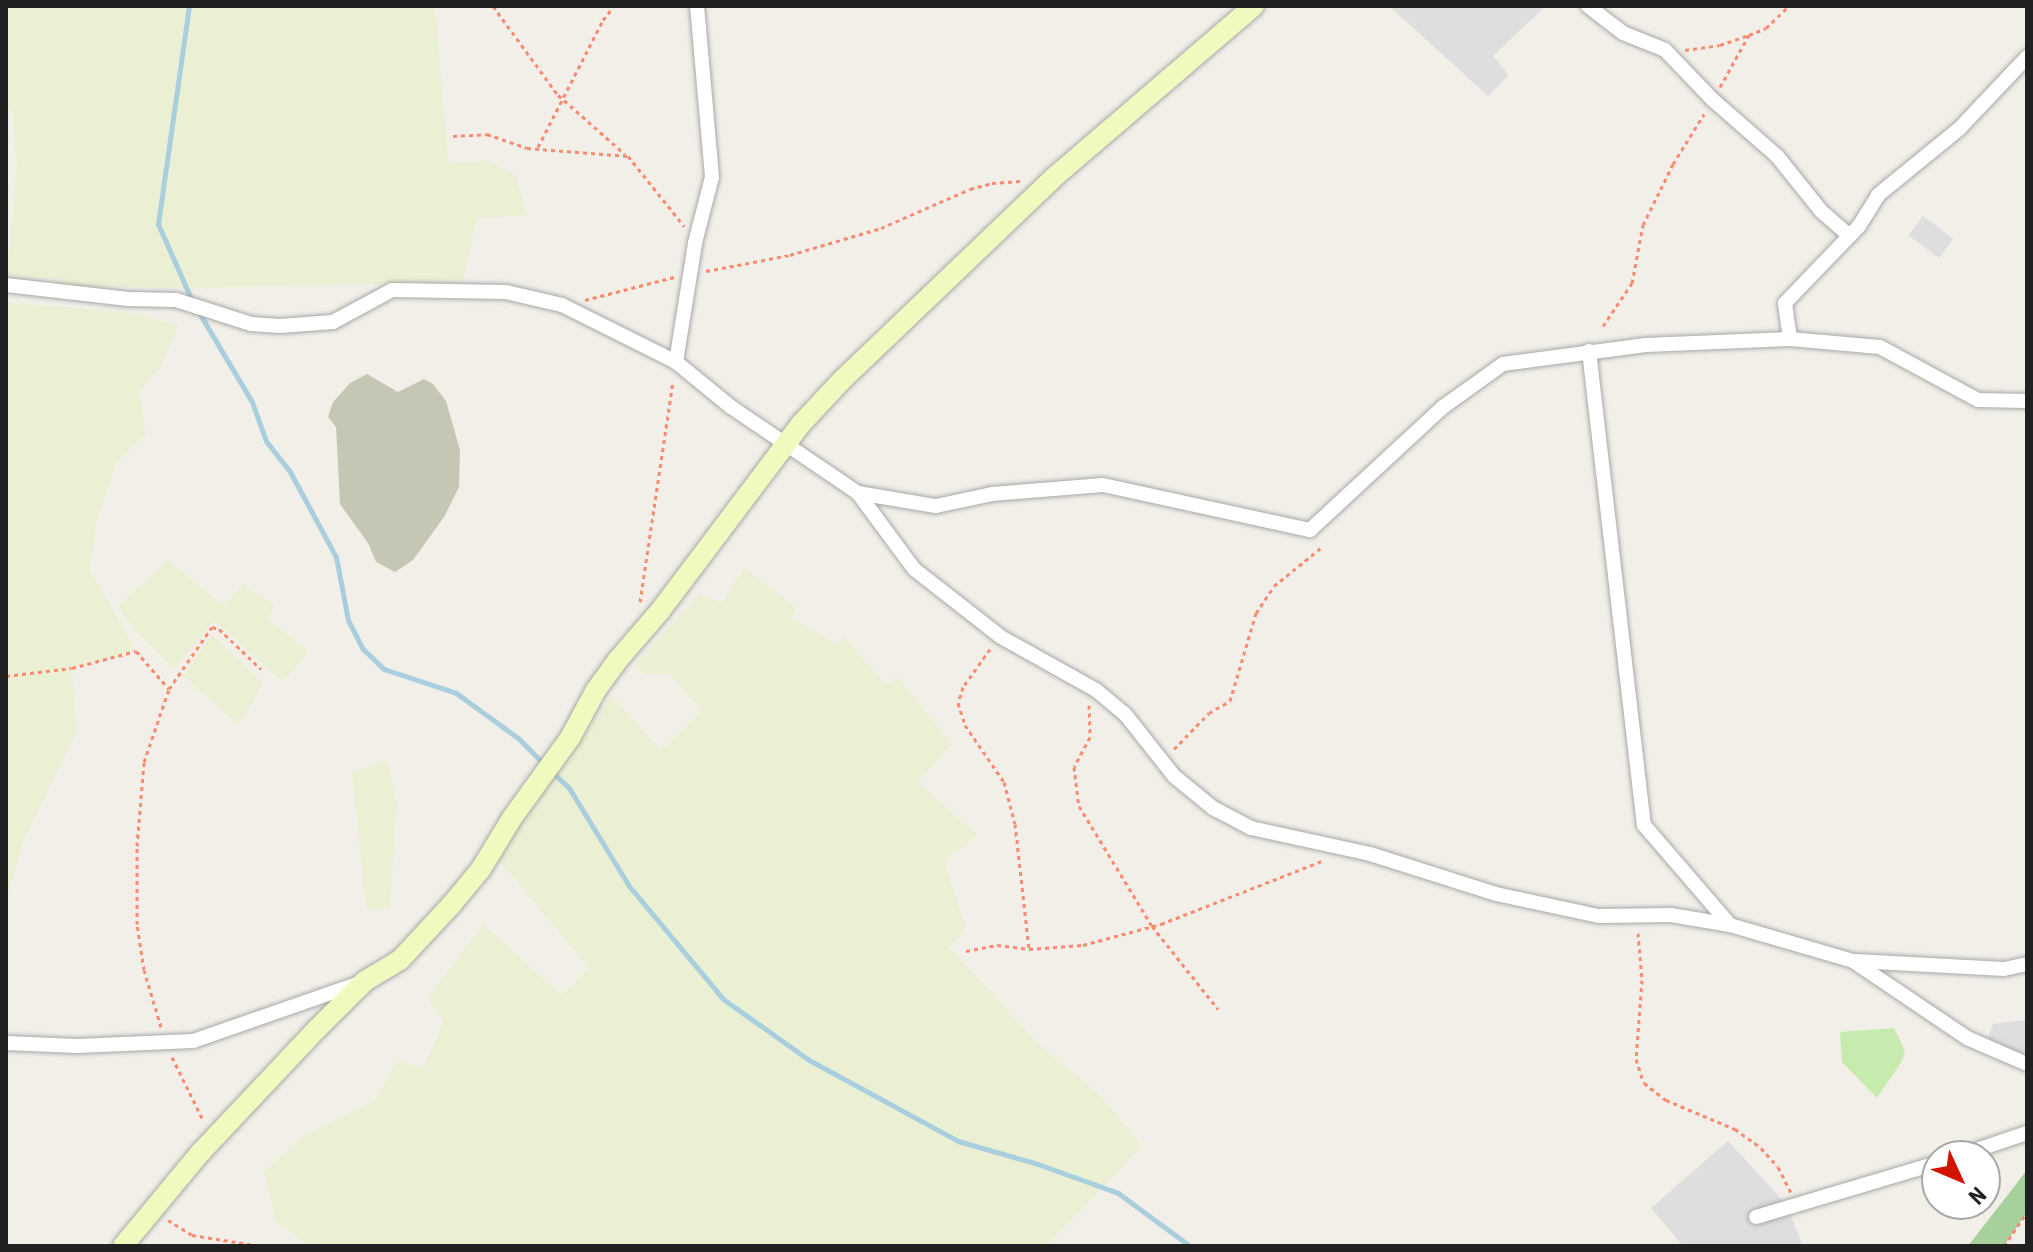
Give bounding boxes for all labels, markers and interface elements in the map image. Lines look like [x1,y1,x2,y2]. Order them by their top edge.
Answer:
north arrow [1921,1140,2001,1220]
text: N [1964,1182,1991,1209]

